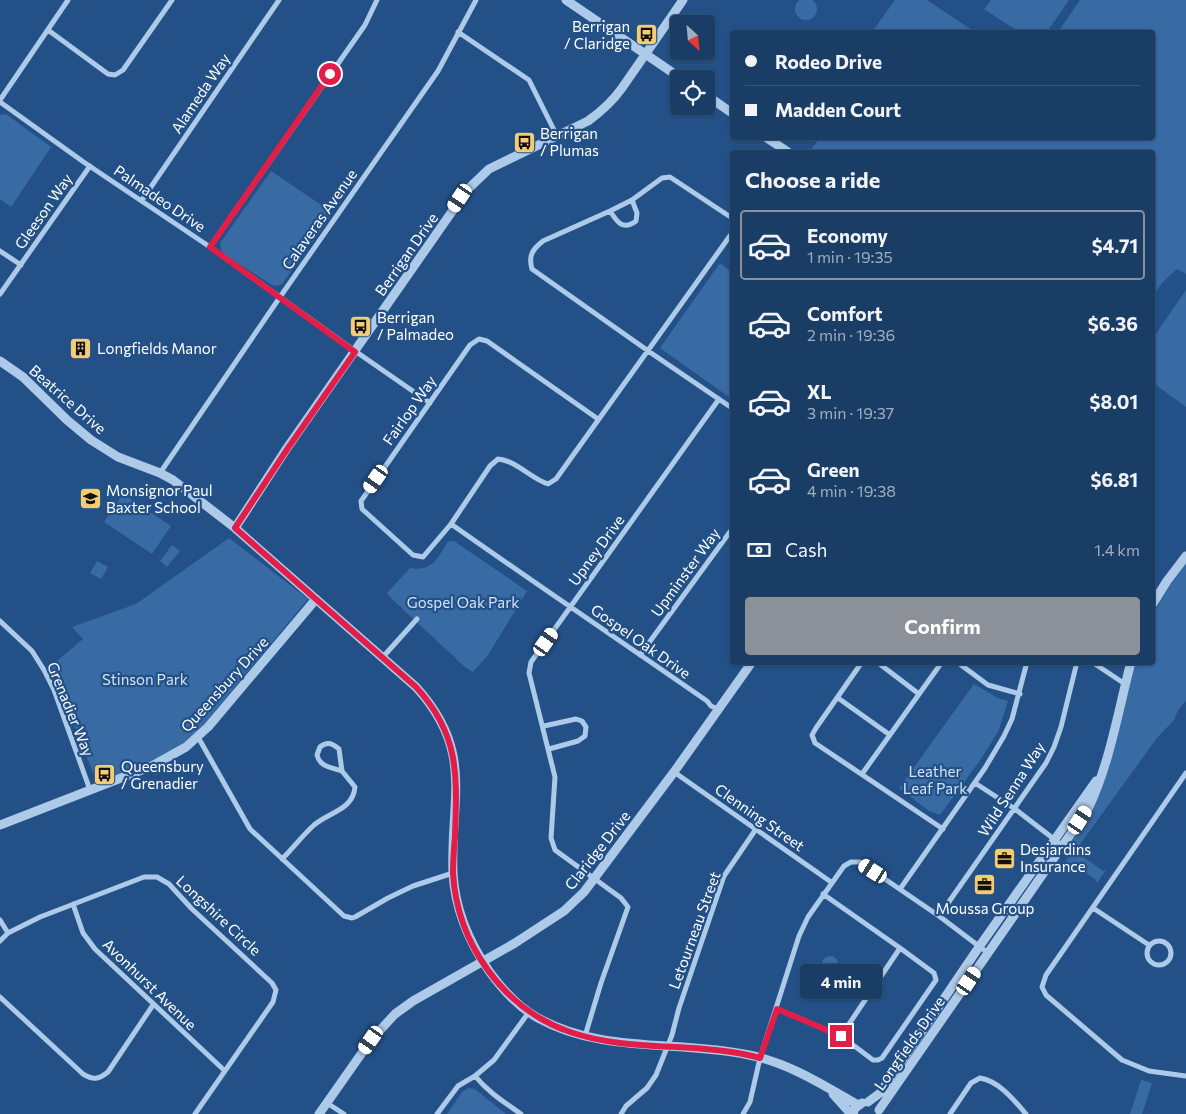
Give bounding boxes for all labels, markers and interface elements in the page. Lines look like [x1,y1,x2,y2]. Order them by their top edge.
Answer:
north arrow [670,15,715,60]
map controls [670,15,715,115]
place label: Berrigan / Claridge [564,17,630,52]
bus stop icon: Berrigan / Claridge [634,23,658,47]
street label: Alameda Way [167,50,233,136]
text: Rodeo Drive [775,50,882,73]
route start [319,63,341,85]
button: locate [670,70,715,115]
text: Madden Court [775,98,901,121]
place label: Berrigan / Plumas [540,124,599,159]
bus stop icon: Berrigan / Plumas [512,130,536,154]
street label: Palmadeo Drive [111,161,209,235]
street label: Calaveras Avenue [278,165,360,273]
text: Choose a ride [745,166,880,193]
street label: Gleeson Way [10,170,76,252]
car [445,181,474,215]
street label: Berrigan Drive [371,209,441,299]
icon: car [747,223,792,268]
text: Economy [807,224,888,247]
text: $4.71 [1092,234,1138,257]
text: 1 min · 19:35 [807,247,893,266]
icon: car [747,301,792,346]
text: Comfort [807,302,883,325]
place label: Berrigan / Palmadeo [377,308,454,343]
text: $6.36 [1088,312,1138,335]
bus stop icon: Berrigan / Palmadeo [349,314,373,338]
text: 2 min · 19:36 [807,325,895,344]
building icon: Longfields Manor [69,336,93,360]
place label: Longfields Manor [97,339,217,357]
street label: Beatrice Drive [26,361,110,437]
street label: Fairlop Way [379,372,440,448]
icon: car [747,379,792,424]
text: XL [807,380,832,403]
text: $8.01 [1090,390,1138,413]
text: 3 min · 19:37 [807,403,894,422]
icon: car [747,457,792,502]
text: Green [807,458,859,481]
car [361,462,390,496]
text: $6.81 [1091,468,1138,491]
place label: Monsignor Paul Baxter School [106,481,213,516]
text: 4 min · 19:38 [807,481,896,500]
school or university icon: Monsignor Paul Baxter School [78,487,102,511]
street label: Upney Drive [564,511,628,589]
street label: Upminster Way [647,524,723,620]
icon: cash [745,536,773,564]
text: Cash [785,538,827,561]
text: 1.4 km [1094,540,1140,559]
park label: Gospel Oak Park [407,593,519,611]
button: Confirm [745,597,1140,655]
street label: Gospel Oak Drive [588,600,694,682]
car [531,625,560,659]
street label: Queensbury Drive [176,633,272,735]
street label: Grenadier Way [44,659,98,759]
park label: Stinson Park [102,670,188,688]
street label: Wild Senna Way [974,738,1048,840]
place label: Queensbury / Grenadier [121,757,204,792]
park label: Leather Leaf Park [903,762,967,797]
bus stop icon: Queensbury / Grenadier [93,763,117,787]
street label: Clenning Street [712,780,808,854]
car [1065,803,1094,837]
street label: Claridge Drive [561,807,634,893]
place label: Desjardins Insurance [1020,840,1091,875]
office icon: Desjardins Insurance [992,846,1016,870]
car [856,857,889,885]
street label: Letourneau Street [664,869,724,991]
street label: Longshire Circle [173,871,265,959]
office icon: Moussa Group [973,873,997,897]
place label: Moussa Group [936,899,1035,917]
street label: Avonhurst Avenue [99,935,201,1033]
callout: 4 min [800,964,882,998]
car [954,964,983,998]
text: 4 min [821,972,861,991]
street label: Longfields Drive [870,993,948,1093]
car [356,1023,385,1057]
route end [830,1025,852,1047]

